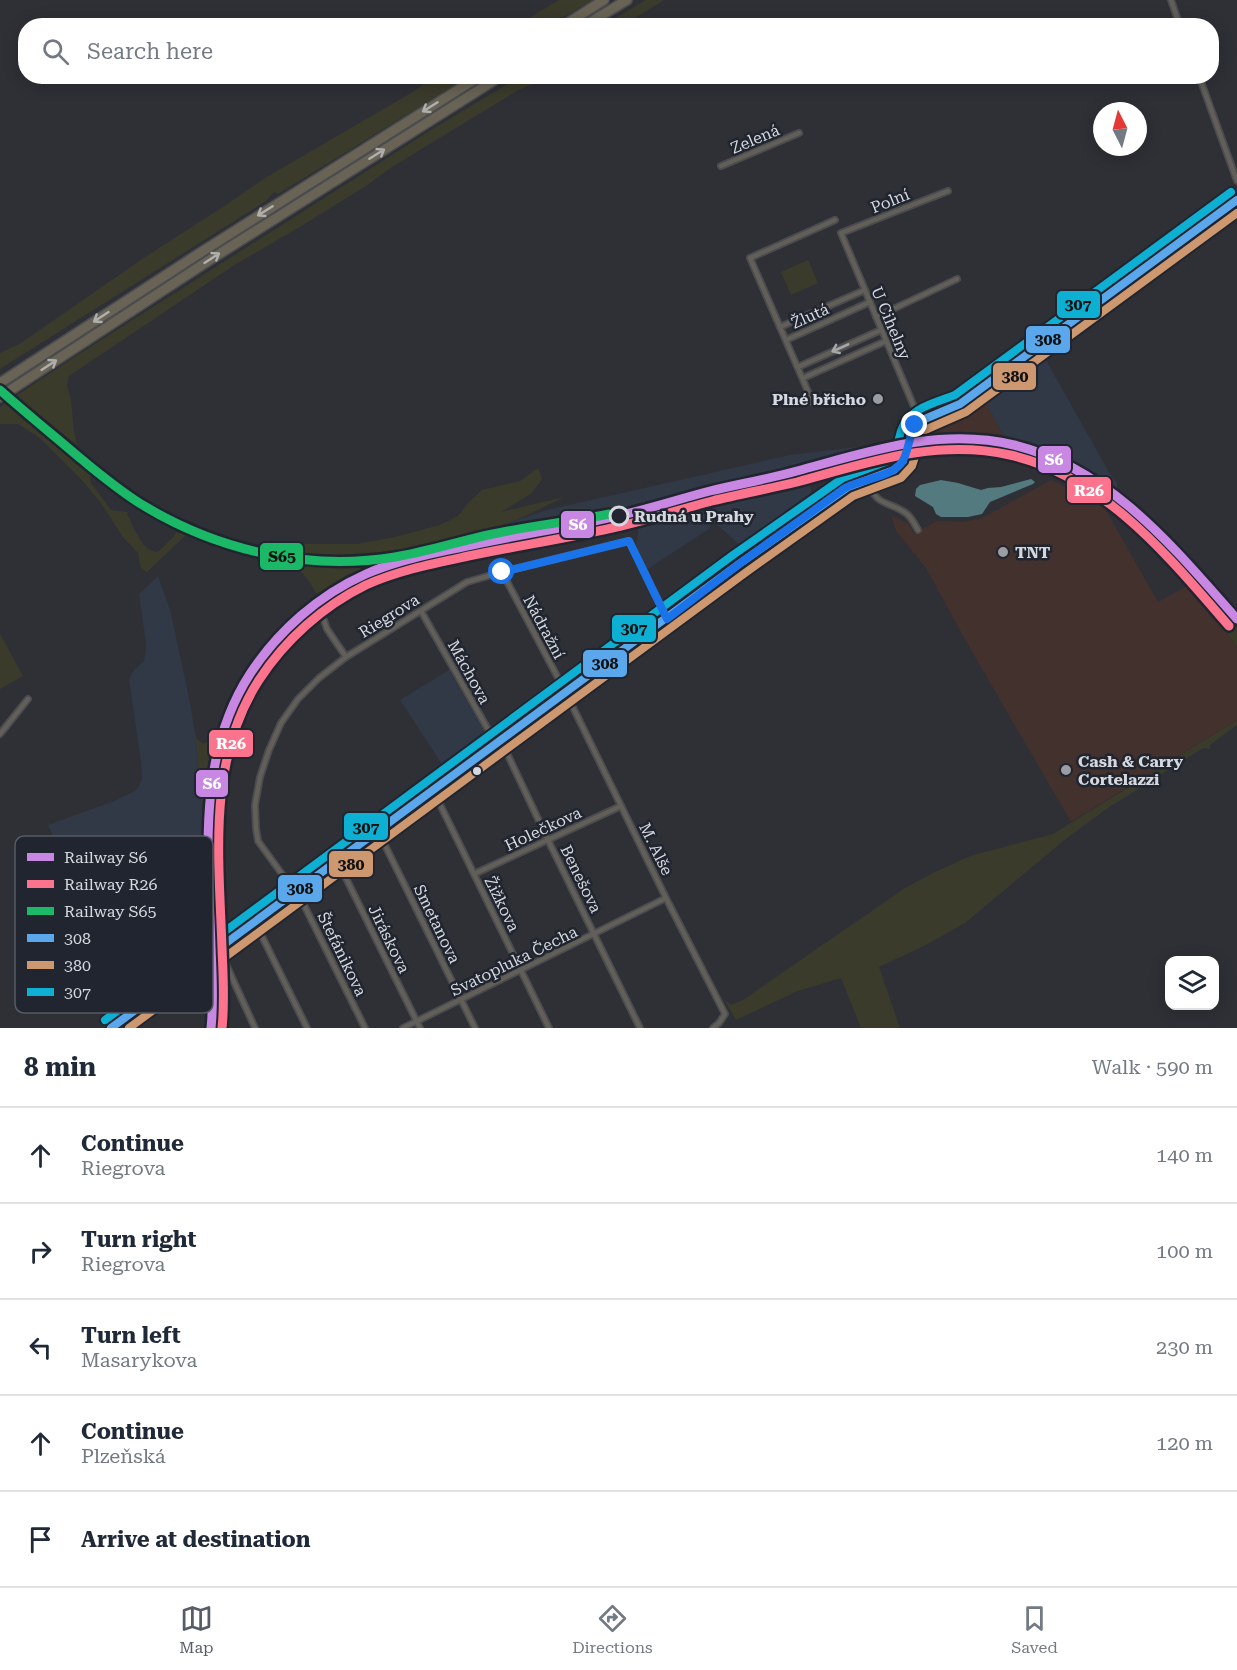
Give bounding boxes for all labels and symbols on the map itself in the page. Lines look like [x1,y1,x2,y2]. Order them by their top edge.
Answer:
one-way arrow [422,102,439,114]
north arrow [1093,102,1147,156]
street label: Zelená [728,120,783,158]
one-way arrow [368,147,385,159]
street label: Polní [868,185,912,217]
one-way arrow [257,206,274,218]
one-way arrow [203,252,220,264]
street label: U Cihelny [867,284,915,363]
line badge: 307 [1056,290,1101,319]
text: 307 [1065,295,1091,314]
street label: Žlutá [788,299,832,333]
one-way arrow [93,311,110,323]
line badge: 308 [1025,325,1071,354]
text: 308 [1035,330,1061,349]
one-way arrow [831,343,849,355]
one-way arrow [40,358,57,370]
line badge: 380 [992,362,1037,391]
text: 380 [1002,367,1028,386]
place label: Plné břicho [772,390,866,409]
marker: Plné břicho [871,392,885,406]
route end [901,411,927,437]
line badge: S6 [1037,445,1072,474]
text: S6 [1044,450,1064,469]
line badge: R26 [1066,476,1112,504]
text: R26 [1074,481,1104,500]
marker: Rudná u Prahy [609,506,629,526]
place label: Rudná u Prahy [634,507,754,526]
line badge: S6 [560,510,595,539]
text: S6 [568,515,588,534]
line badge: S65 [259,542,304,571]
place label: TNT [1015,543,1051,562]
marker: TNT [996,545,1010,559]
text: S65 [268,547,296,566]
route start [488,558,514,584]
street label: Riegrova [355,590,423,642]
street label: Nádražní [519,592,569,662]
line badge: 307 [611,614,657,643]
text: 307 [621,619,647,638]
street label: Máchova [444,637,494,707]
line badge: 308 [582,649,628,678]
text: 308 [592,654,618,673]
line badge: R26 [208,729,254,758]
text: R26 [216,734,246,753]
place label: Cash & Carry Cortelazzi [1078,752,1184,789]
marker: Cash & Carry Cortelazzi [1059,763,1073,777]
unlabelled marker [471,765,483,777]
line badge: S6 [195,769,229,798]
text: S6 [202,774,222,793]
street label: Holečkova [502,803,585,855]
line badge: 307 [343,812,389,841]
text: 307 [353,818,379,837]
street label: M. Alše [635,820,677,879]
legend [15,836,213,1013]
street label: Benešova [556,842,606,916]
text: Railway S6 [64,848,147,867]
line badge: 380 [328,850,374,878]
text: 380 [338,855,364,874]
street label: Žižkova [480,873,524,935]
line badge: 308 [277,874,323,903]
text: Railway R26 [64,875,158,894]
text: 308 [287,879,313,898]
street label: Smetanova [410,881,464,967]
text: Railway S65 [64,902,156,921]
street label: Jiráskova [364,902,414,977]
street label: Štefánikova [313,909,371,999]
street label: Svatopluka Čecha [447,922,581,1000]
text: 308 [64,929,91,948]
text: 380 [64,956,91,975]
text: 307 [64,983,91,1002]

